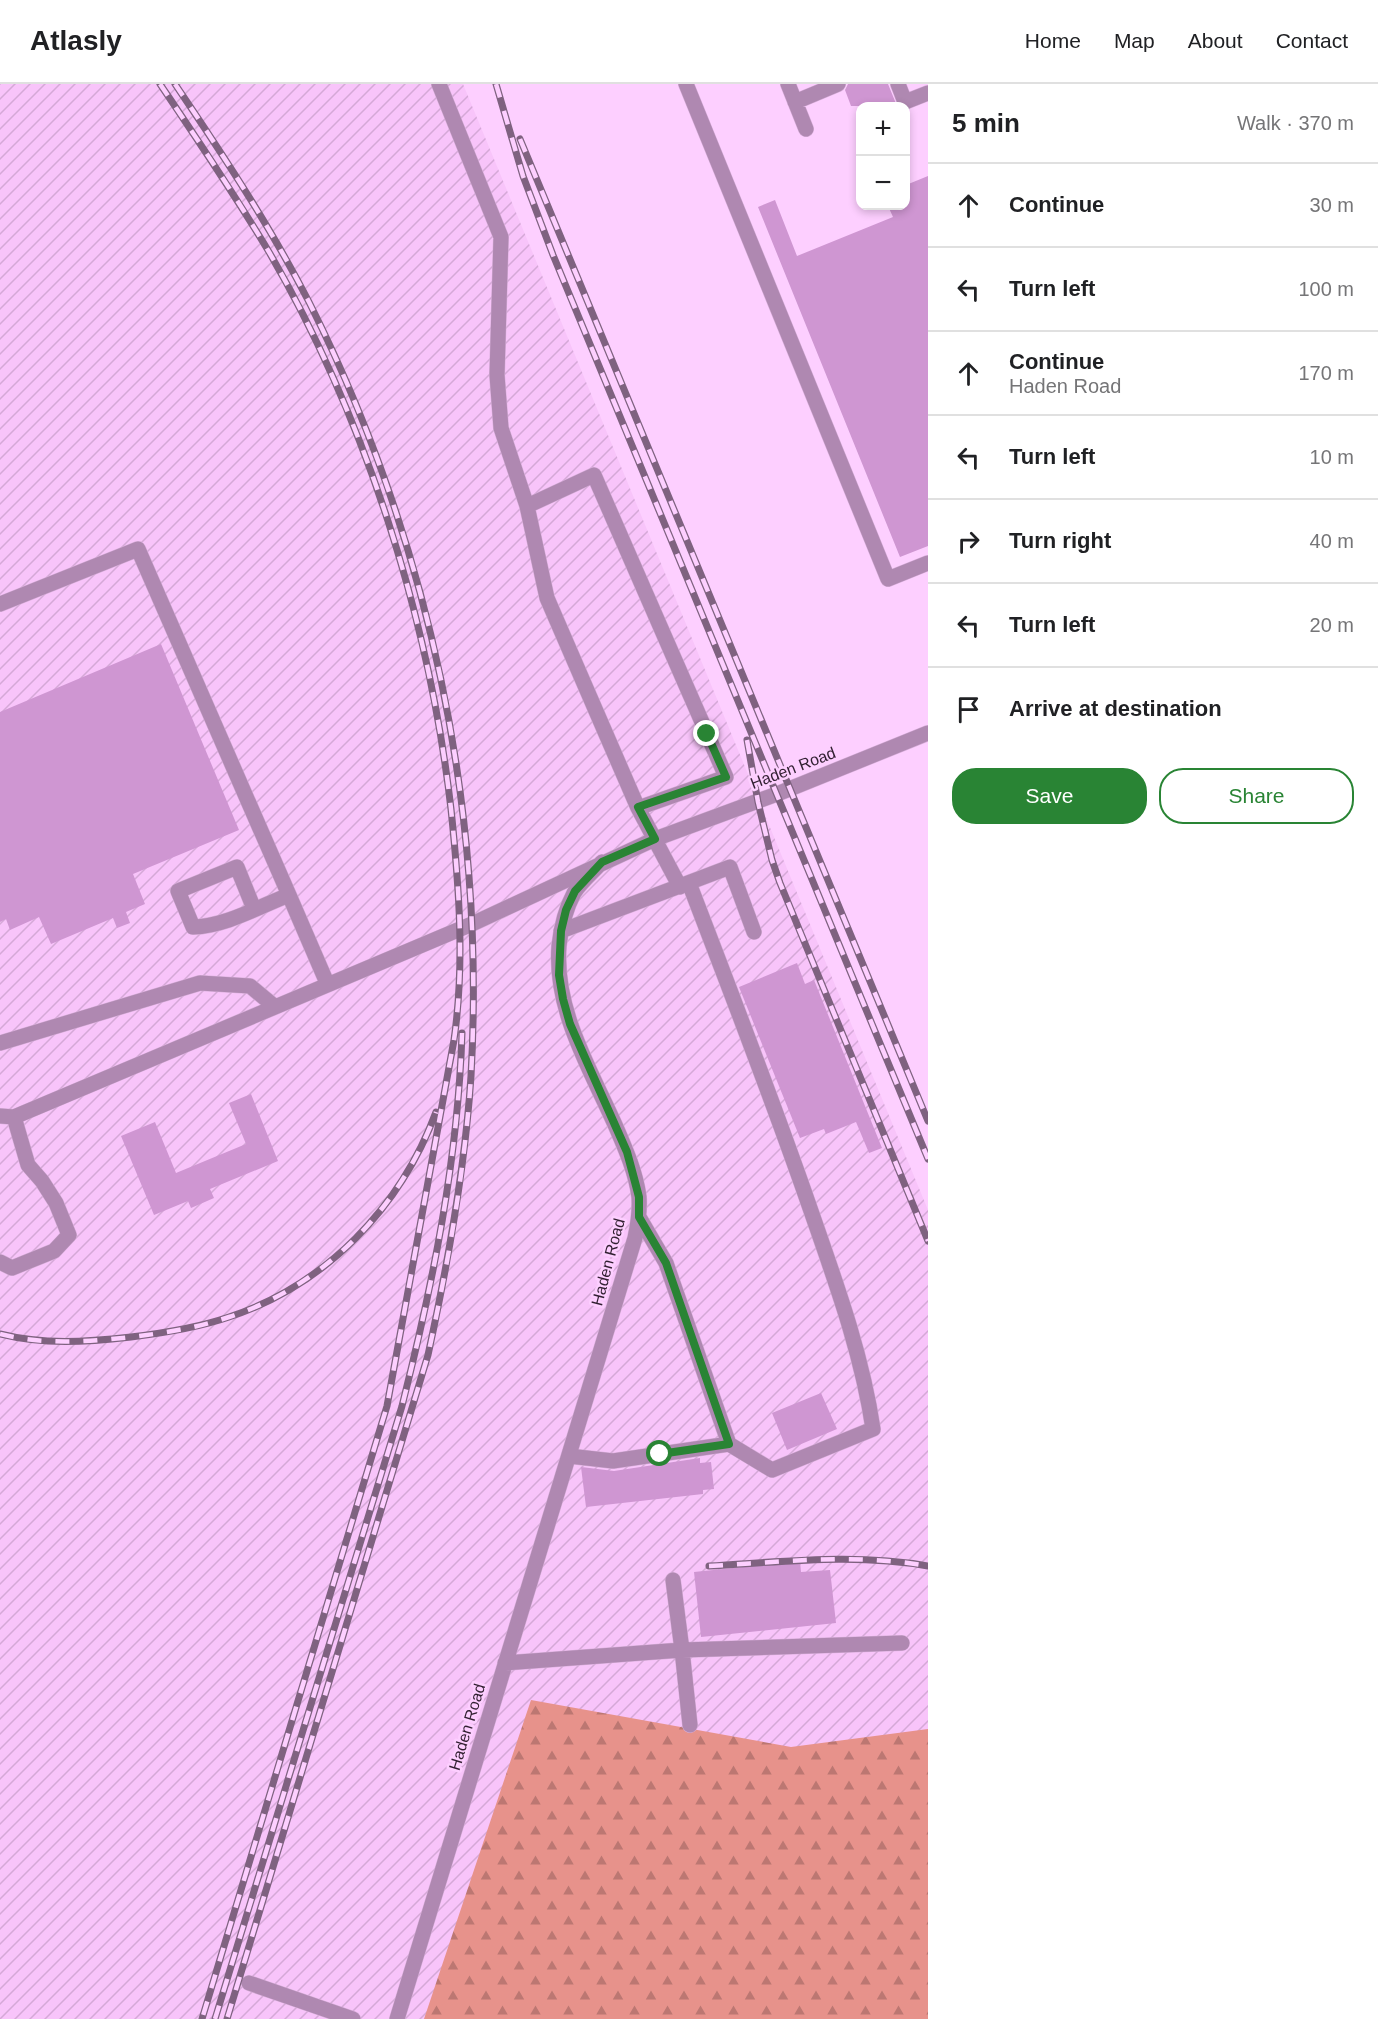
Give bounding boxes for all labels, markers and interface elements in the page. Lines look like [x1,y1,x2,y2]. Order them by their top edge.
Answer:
text: Atlasly [30,25,122,56]
text: Home [1025,29,1081,52]
text: Map [1114,29,1155,52]
text: About [1188,29,1243,52]
text: Contact [1276,29,1348,52]
map controls [856,102,910,210]
button: + [856,102,910,156]
text: 5 min [952,108,1020,138]
text: Walk · 370 m [1237,112,1354,134]
button: − [856,156,910,210]
icon: ahead [952,189,985,222]
text: Continue [1009,192,1104,217]
text: 30 m [1310,194,1354,216]
icon: left [952,273,985,306]
text: Turn left [1009,276,1095,301]
text: 100 m [1298,278,1354,300]
text: Continue [1009,349,1104,374]
icon: ahead [952,357,985,390]
text: 170 m [1298,362,1354,384]
text: Haden Road [1009,375,1121,397]
icon: left [952,441,985,474]
text: Turn left [1009,444,1095,469]
text: 10 m [1310,446,1354,468]
icon: right [952,525,985,558]
text: Turn right [1009,528,1111,553]
text: 40 m [1310,530,1354,552]
icon: left [952,609,985,642]
text: Turn left [1009,612,1095,637]
text: 20 m [1310,614,1354,636]
icon: arrive [952,693,985,726]
text: Arrive at destination [1009,696,1222,721]
route end [693,720,719,746]
street label: Haden Road [748,744,838,792]
button: Save [952,768,1147,824]
button: Share [1159,768,1354,824]
street label: Haden Road [588,1216,628,1308]
route start [646,1440,672,1466]
street label: Haden Road [446,1682,488,1772]

